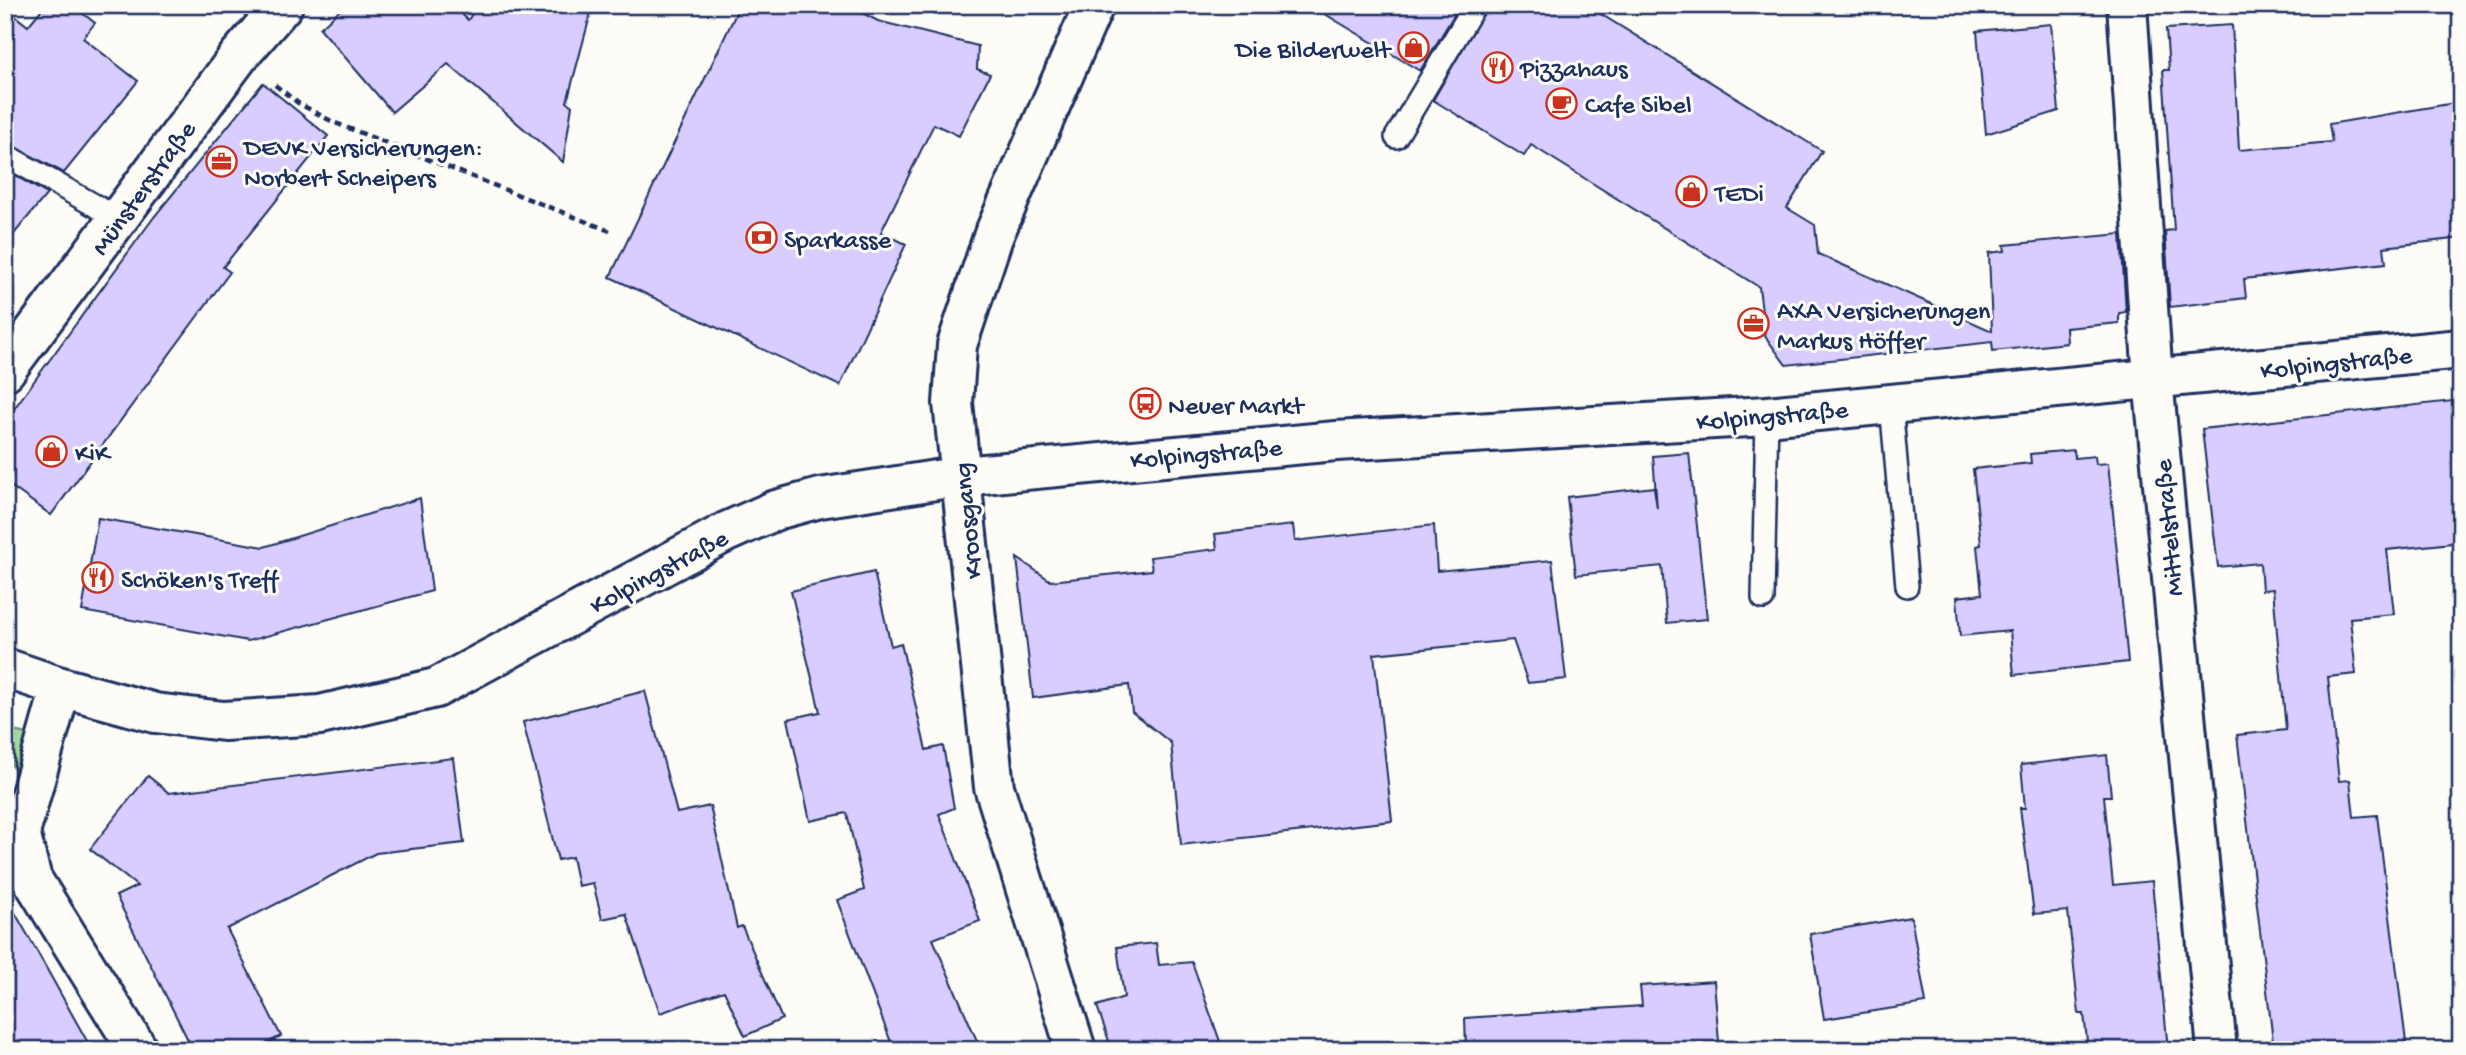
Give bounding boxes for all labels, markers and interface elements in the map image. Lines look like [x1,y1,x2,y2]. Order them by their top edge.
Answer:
shop icon: Die Bilderwelt [1396,31,1430,65]
place label: Die Bilderwelt [1233,37,1392,68]
restaurant icon: Pizzahaus [1480,50,1514,84]
place label: Pizzahaus [1519,56,1629,87]
cafe icon: Cafe Sibel [1545,86,1579,120]
place label: Cafe Sibel [1585,92,1692,123]
street label: Münsterstraße [87,116,205,263]
place label: DEVK Versicherungen: Norbert Scheipers [242,135,483,196]
office icon: DEVK Versicherungen: Norbert Scheipers [204,144,238,178]
shop icon: TEDi [1675,175,1709,209]
place label: TEDi [1713,181,1764,212]
bank icon: Sparkasse [744,221,778,255]
place label: Sparkasse [784,227,892,258]
place label: AXA Versicherungen Markus Höffer [1777,298,1991,359]
office icon: AXA Versicherungen Markus Höffer [1737,307,1771,341]
street label: Kolpingstraße [2259,342,2414,389]
bus stop icon: Neuer Markt [1128,387,1162,421]
place label: Neuer Markt [1168,393,1306,424]
street label: Kolpingstraße [1695,396,1850,441]
shop icon: KiK [35,434,69,468]
street label: Kolpingstraße [1129,434,1284,479]
place label: KiK [75,440,112,471]
street label: Mittelstraße [2150,457,2193,597]
street label: Kroosgang [949,461,992,580]
street label: Kolpingstraße [586,524,735,623]
restaurant icon: Schöken's Treff [81,561,115,595]
place label: Schöken's Treff [121,567,280,598]

